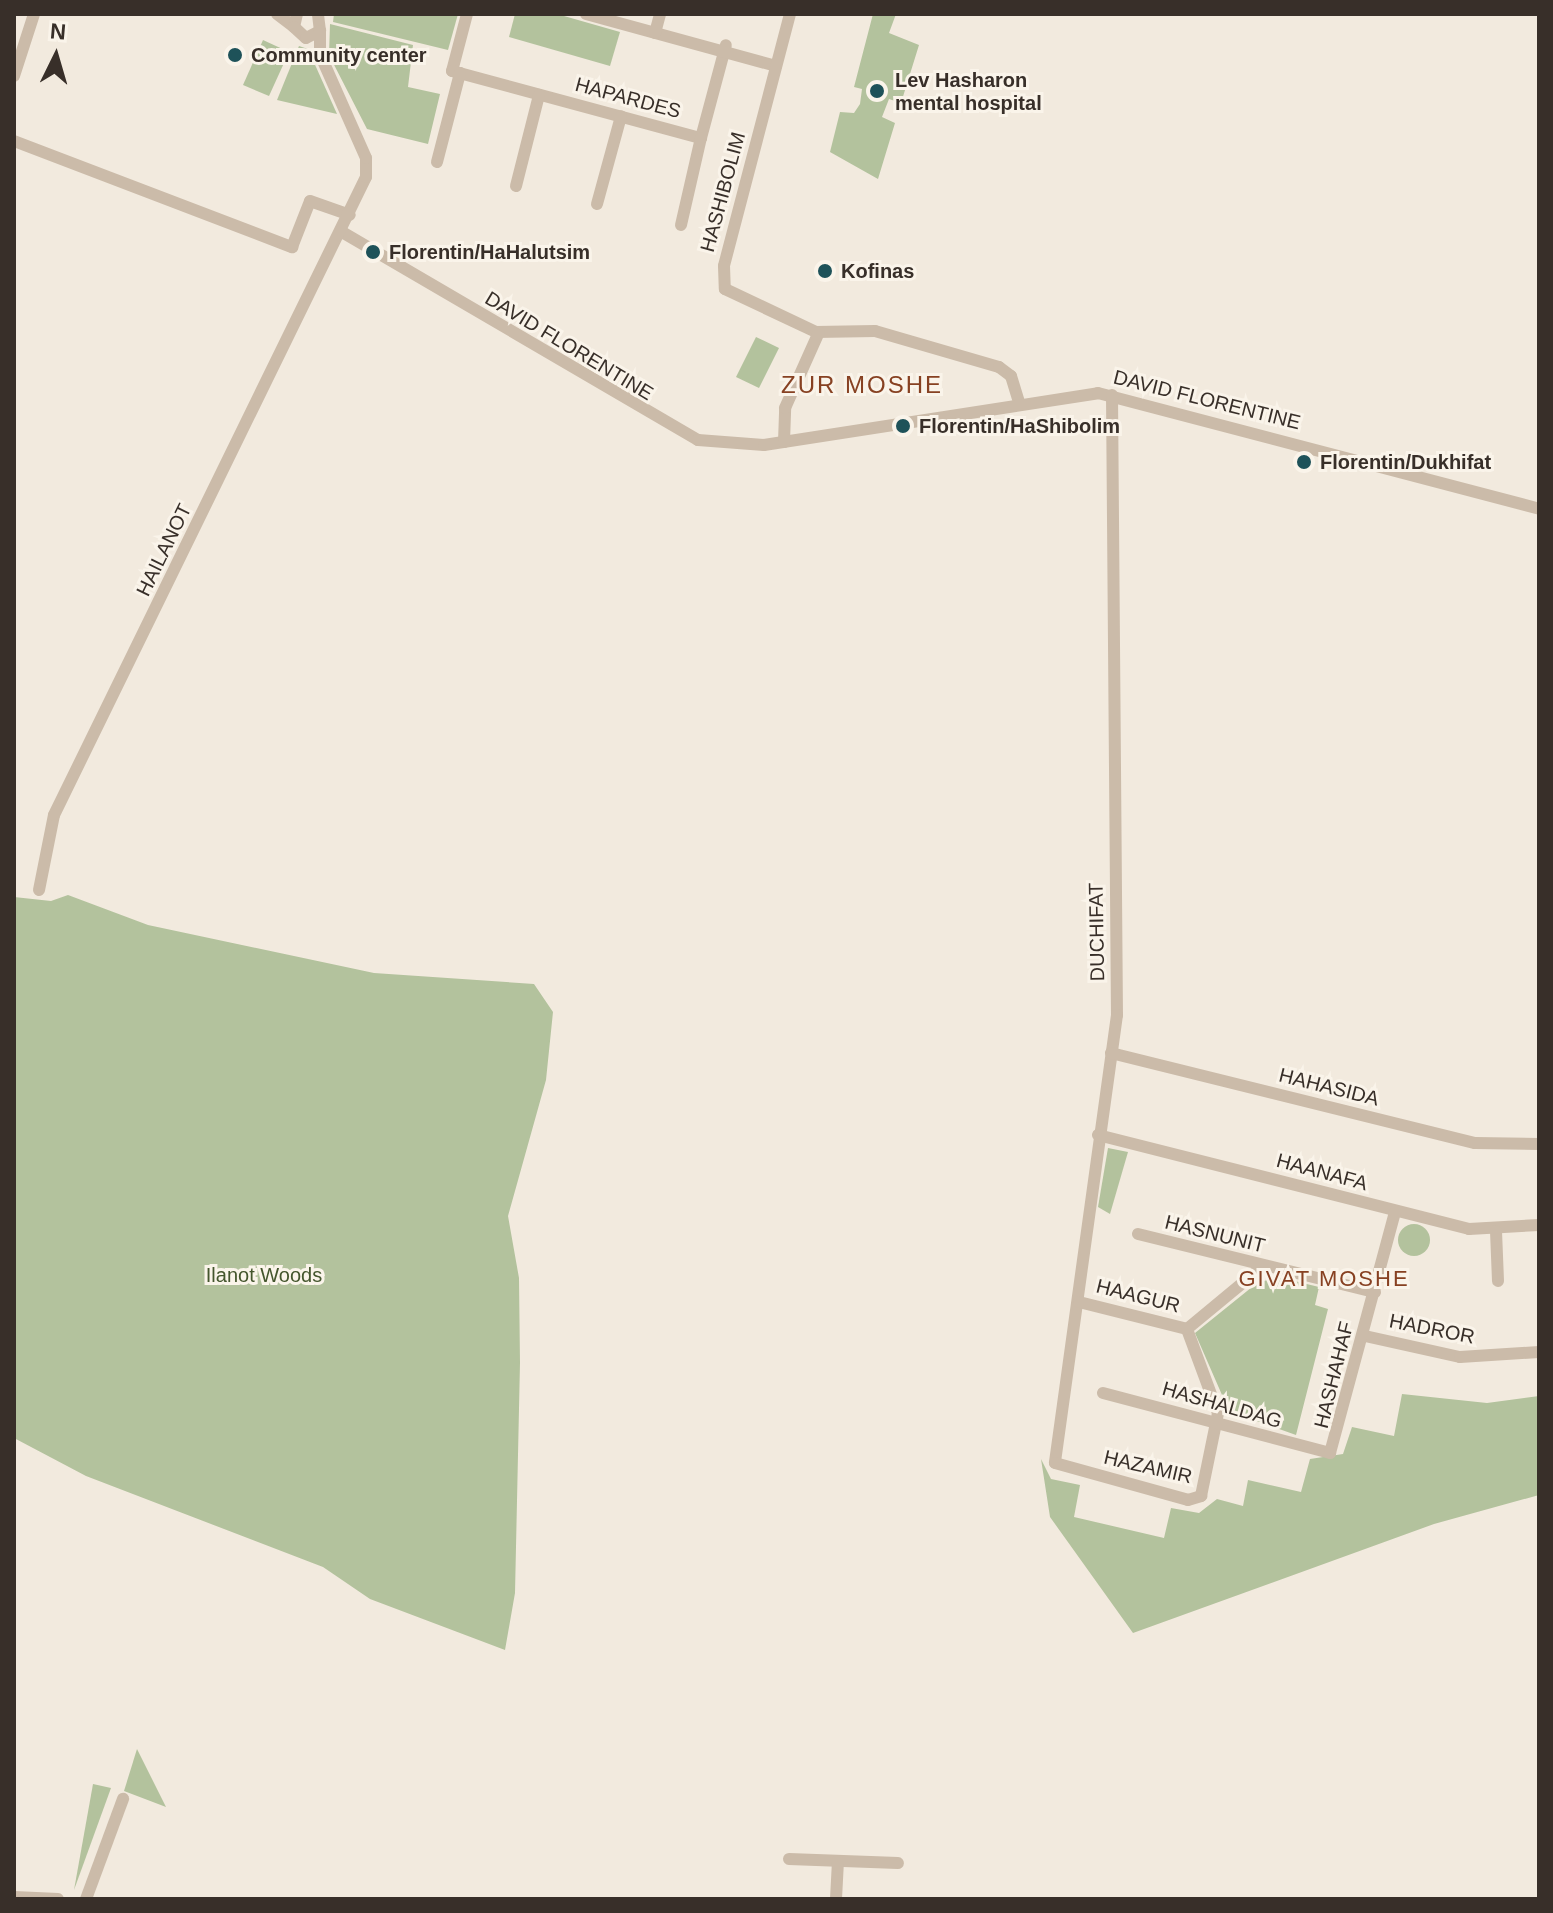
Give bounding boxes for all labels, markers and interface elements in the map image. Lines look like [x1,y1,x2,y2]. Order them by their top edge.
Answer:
north arrow [16,16,96,96]
text: N [49,18,67,45]
place label: Community center [251,43,427,67]
marker: Community center [226,46,244,64]
place label: Lev Hasharon mental hospital [895,68,1042,115]
street label: HAPARDES [572,72,684,124]
marker: Lev Hasharon mental hospital [866,80,888,102]
street label: HASHIBOLIM [695,129,751,255]
place label: Florentin/HaHalutsim [389,240,590,264]
marker: Florentin/HaHalutsim [364,243,382,261]
place label: Kofinas [841,259,914,283]
marker: Kofinas [816,262,834,280]
street label: DAVID FLORENTINE [481,286,657,406]
street label: DAVID FLORENTINE [1111,365,1303,435]
district label: ZUR MOSHE [781,371,943,399]
place label: Florentin/HaShibolim [919,414,1120,438]
marker: Florentin/HaShibolim [894,417,912,435]
place label: Florentin/Dukhifat [1320,450,1491,474]
marker: Florentin/Dukhifat [1295,453,1313,471]
street label: HAILANOT [131,500,197,600]
street label: DUCHIFAT [1084,883,1110,981]
street label: HAHASIDA [1276,1063,1382,1111]
street label: HAANAFA [1274,1148,1370,1196]
street label: HASNUNIT [1163,1210,1267,1258]
park label: Ilanot Woods [206,1263,322,1287]
district label: GIVAT MOSHE [1238,1266,1410,1292]
street label: HAAGUR [1094,1274,1182,1318]
street label: HADROR [1387,1309,1477,1349]
street label: HASHAHAF [1309,1319,1359,1431]
street label: HASHALDAG [1159,1376,1285,1434]
street label: HAZAMIR [1101,1445,1195,1489]

